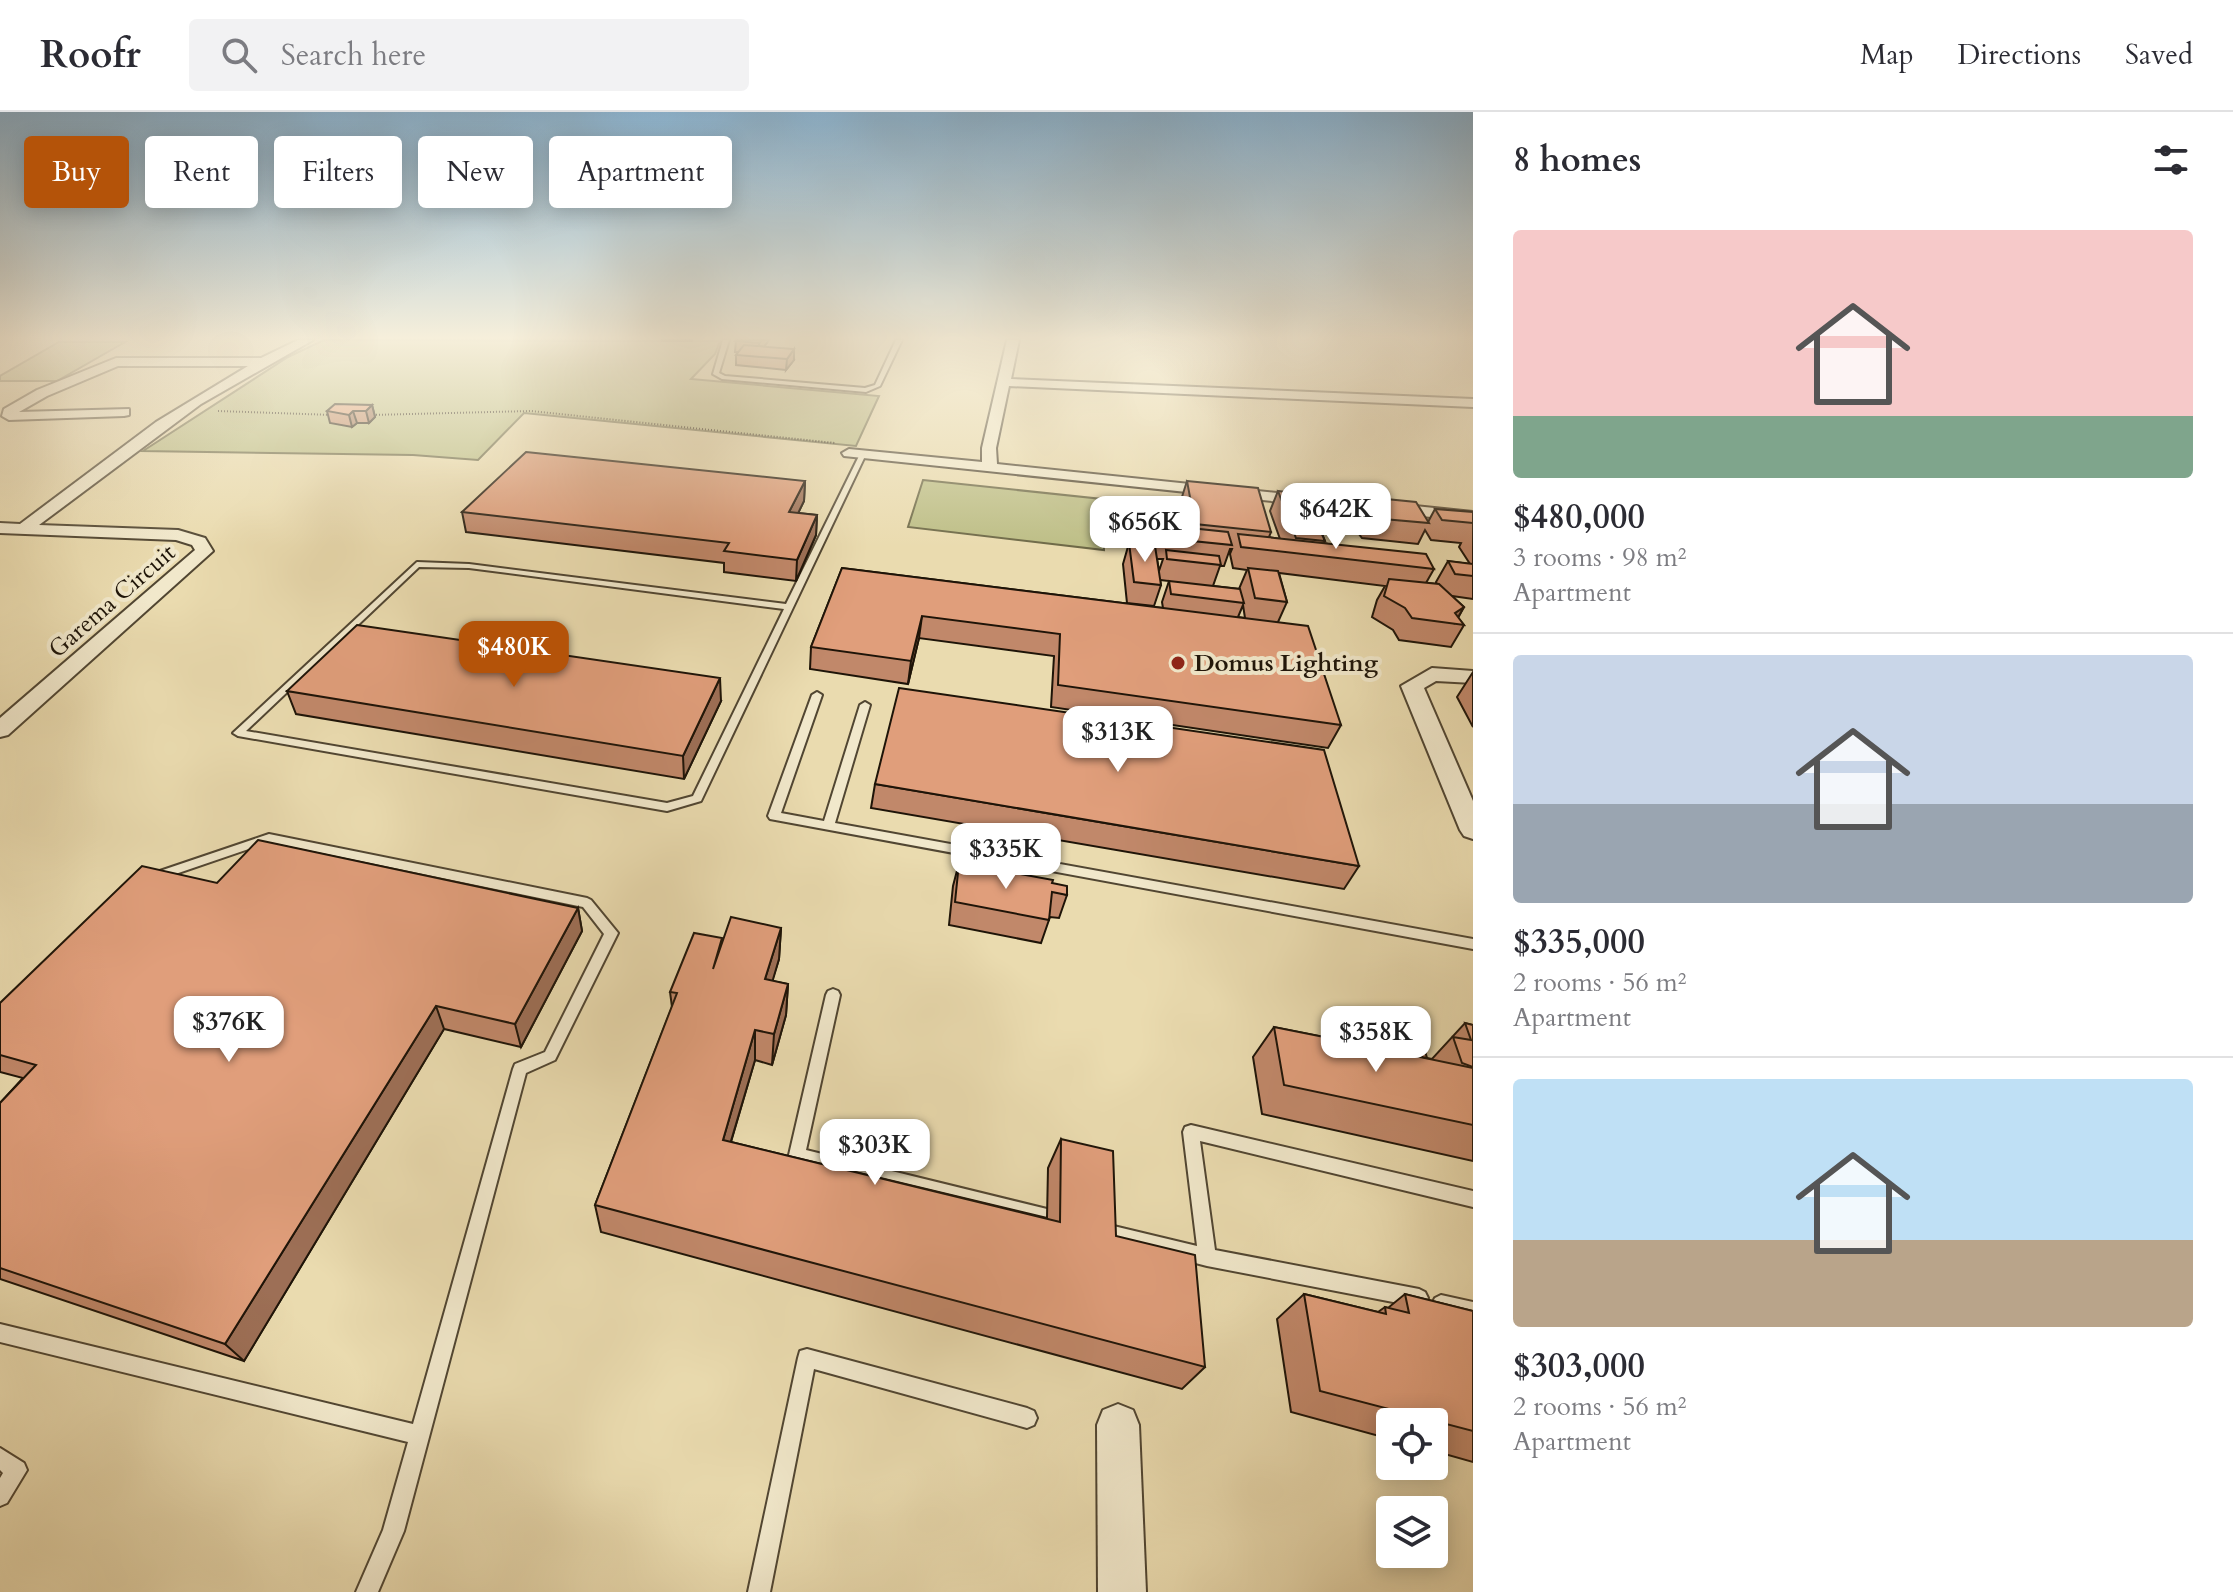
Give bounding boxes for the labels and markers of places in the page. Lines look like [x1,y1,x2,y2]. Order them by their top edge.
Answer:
pin: $642K [1280,483,1392,551]
pin: $656K [1089,496,1201,564]
pin: $480K [458,621,570,689]
place label: Domus Lighting [1194,647,1379,680]
marker: Domus Lighting [1169,654,1187,672]
pin: $313K [1062,706,1174,774]
pin: $335K [950,823,1062,891]
pin: $376K [173,996,285,1064]
pin: $358K [1320,1006,1432,1074]
pin: $303K [819,1119,931,1187]

